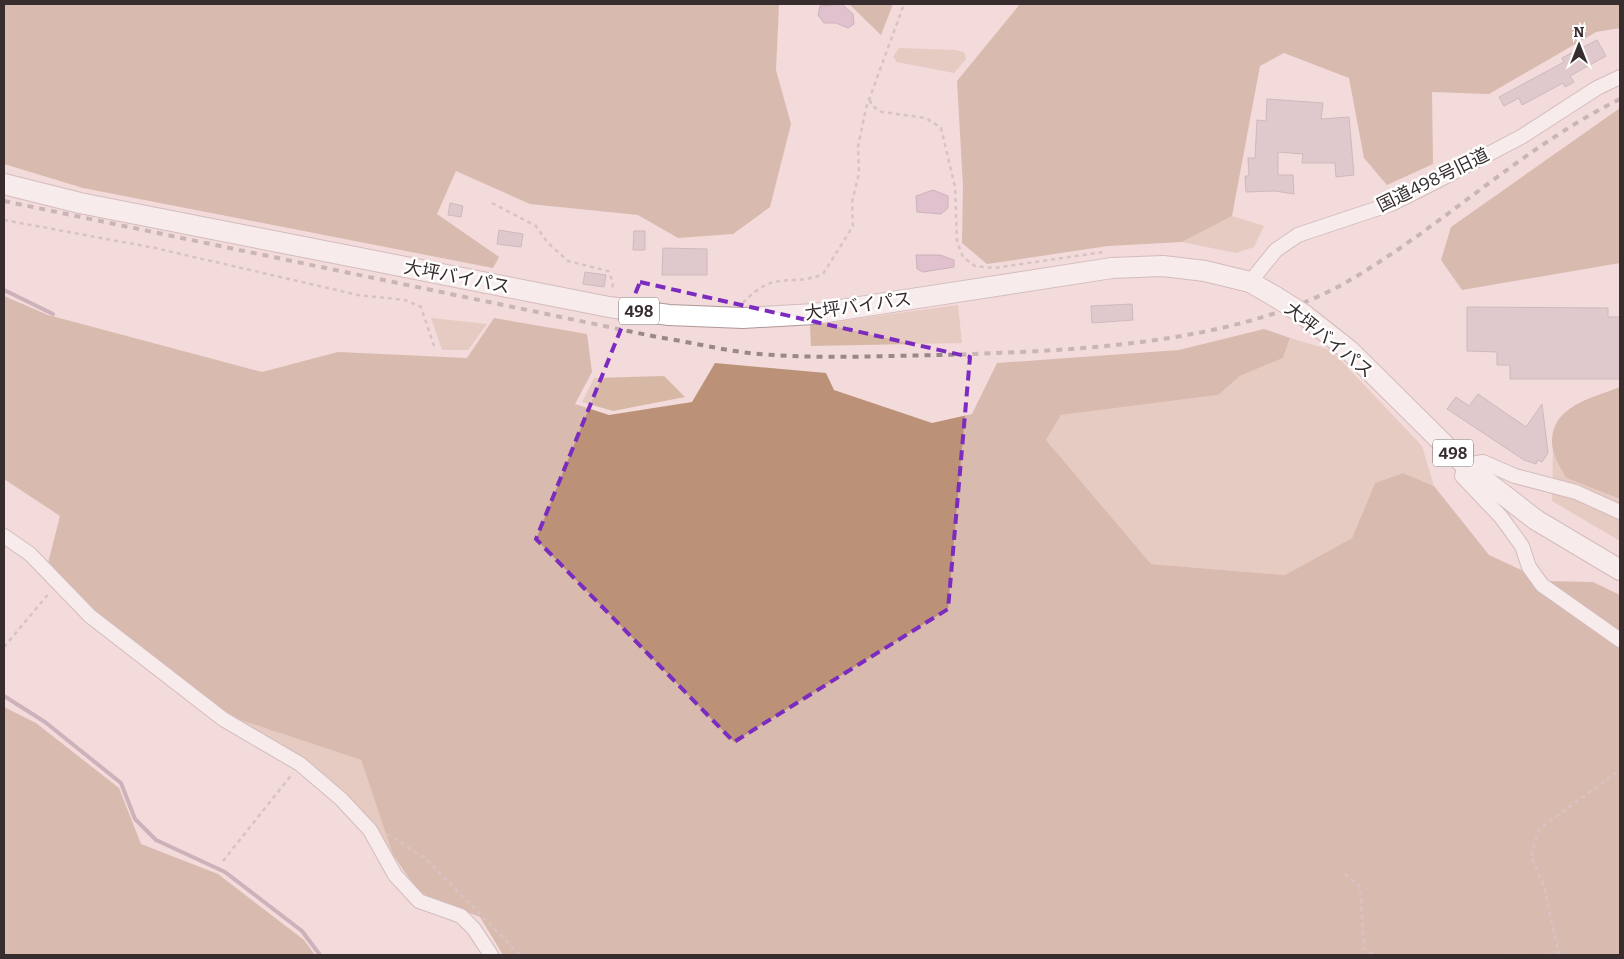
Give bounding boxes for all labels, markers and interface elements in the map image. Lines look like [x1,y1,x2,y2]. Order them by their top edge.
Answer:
north arrow [1554,20,1604,70]
text: N [1574,24,1585,41]
street label: 国道498号旧道 [1373,143,1493,217]
street label: 大坪バイパス [402,256,512,298]
street label: 大坪バイパス [803,288,913,324]
road number: 498 [619,298,659,324]
street label: 大坪バイパス [1280,298,1378,382]
road number: 498 [1433,439,1473,466]

